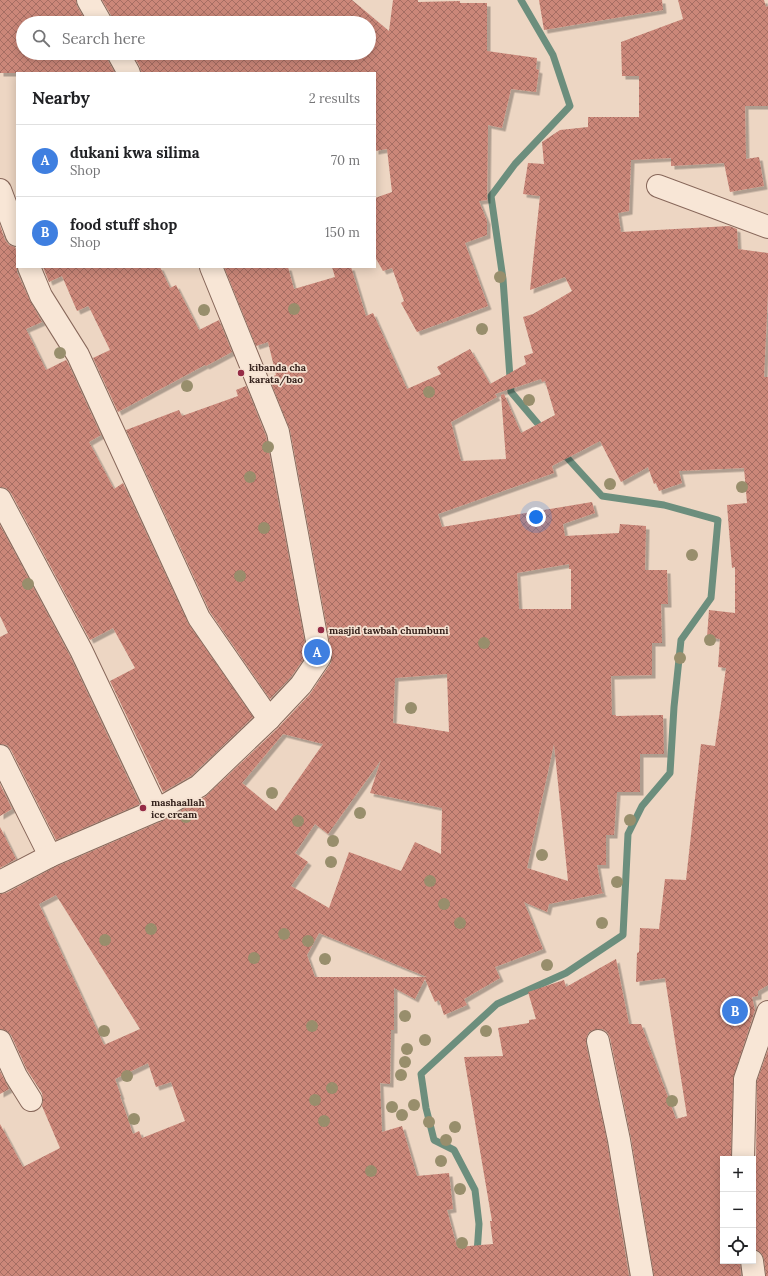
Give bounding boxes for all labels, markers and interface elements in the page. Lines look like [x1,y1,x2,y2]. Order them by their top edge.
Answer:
search box [16,16,376,60]
icon: search [30,27,52,49]
text: Search here [62,29,145,48]
text: Nearby [32,87,90,109]
text: 2 results [309,90,360,107]
text: dukani kwa silima [70,143,200,162]
text: A [41,152,49,169]
text: 70 m [331,152,360,169]
text: Shop [70,162,101,179]
text: food stuff shop [70,215,177,234]
text: B [41,224,49,241]
text: 150 m [325,224,360,241]
text: Shop [70,234,101,251]
place label: kibanda cha karata/bao [249,361,307,386]
marker: kibanda cha karata/bao [236,368,246,378]
your location [526,507,546,527]
place label: masjid tawbah chumbuni [329,624,449,637]
marker: masjid tawbah chumbuni [316,625,326,635]
pin: A [304,637,330,667]
place label: mashaallah ice cream [151,796,205,821]
marker: mashaallah ice cream [138,803,148,813]
pin: B [722,996,748,1026]
map controls [720,1156,756,1264]
button: + [720,1156,756,1192]
button: − [720,1192,756,1228]
button: locate [720,1228,756,1264]

